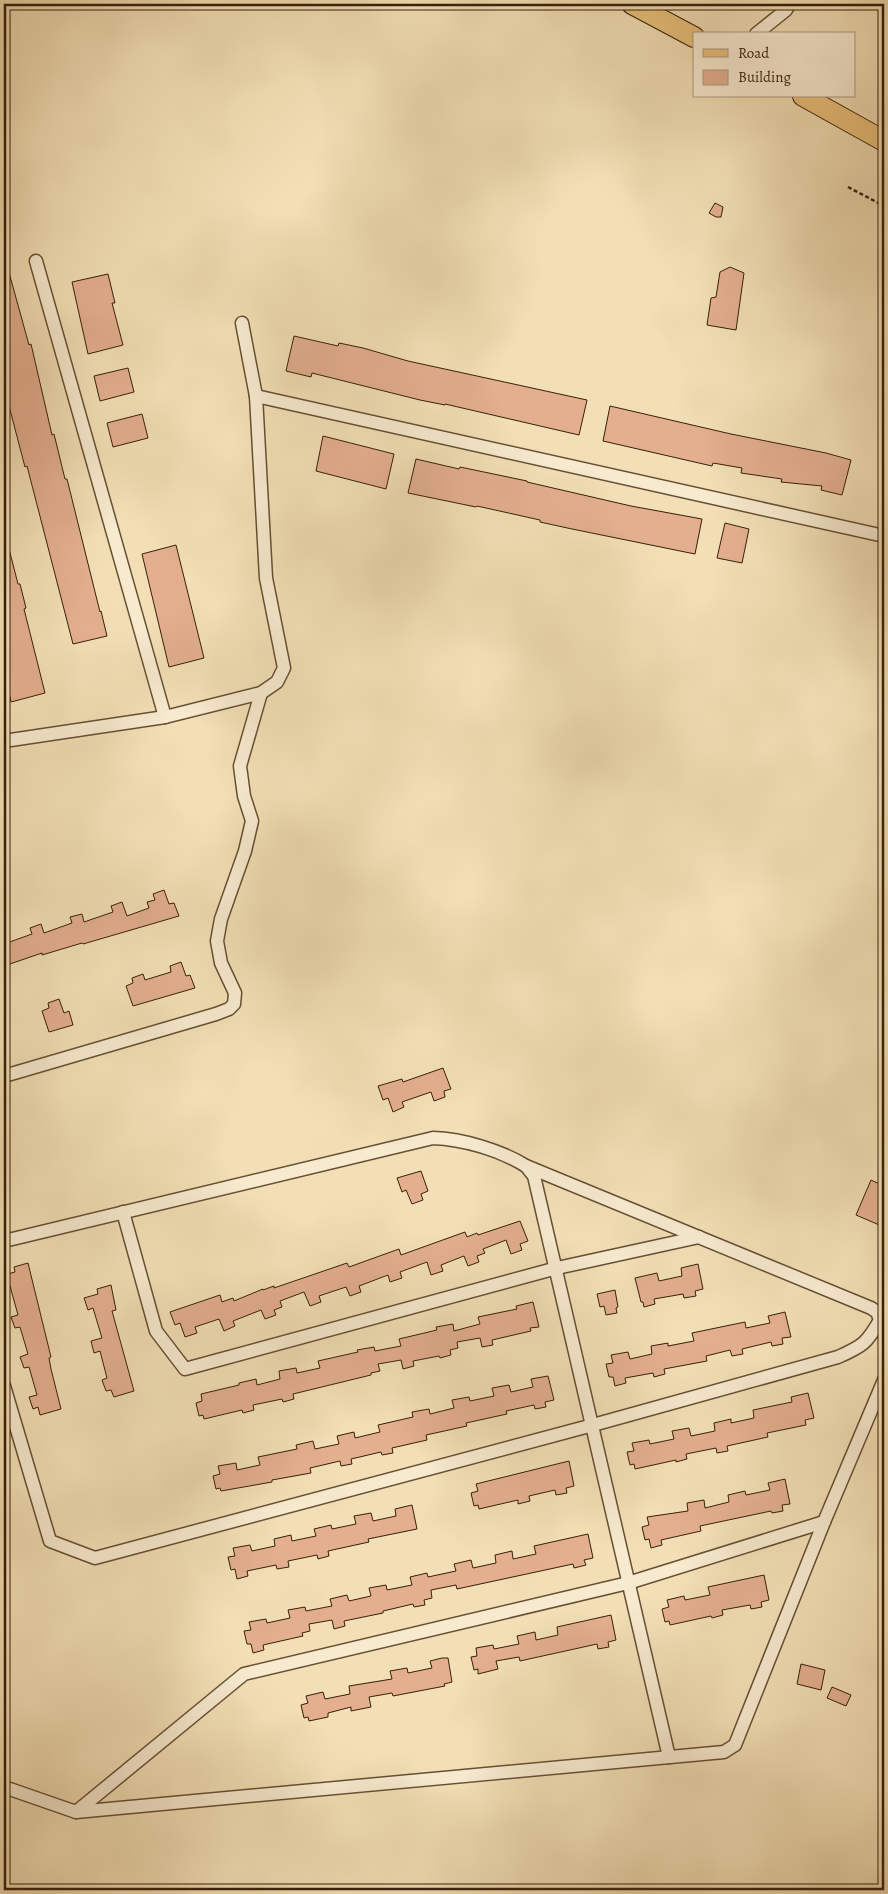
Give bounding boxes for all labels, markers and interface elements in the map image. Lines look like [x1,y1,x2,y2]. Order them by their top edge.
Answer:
legend [693,32,856,98]
text: Road [738,43,770,63]
text: Building [738,67,791,87]

